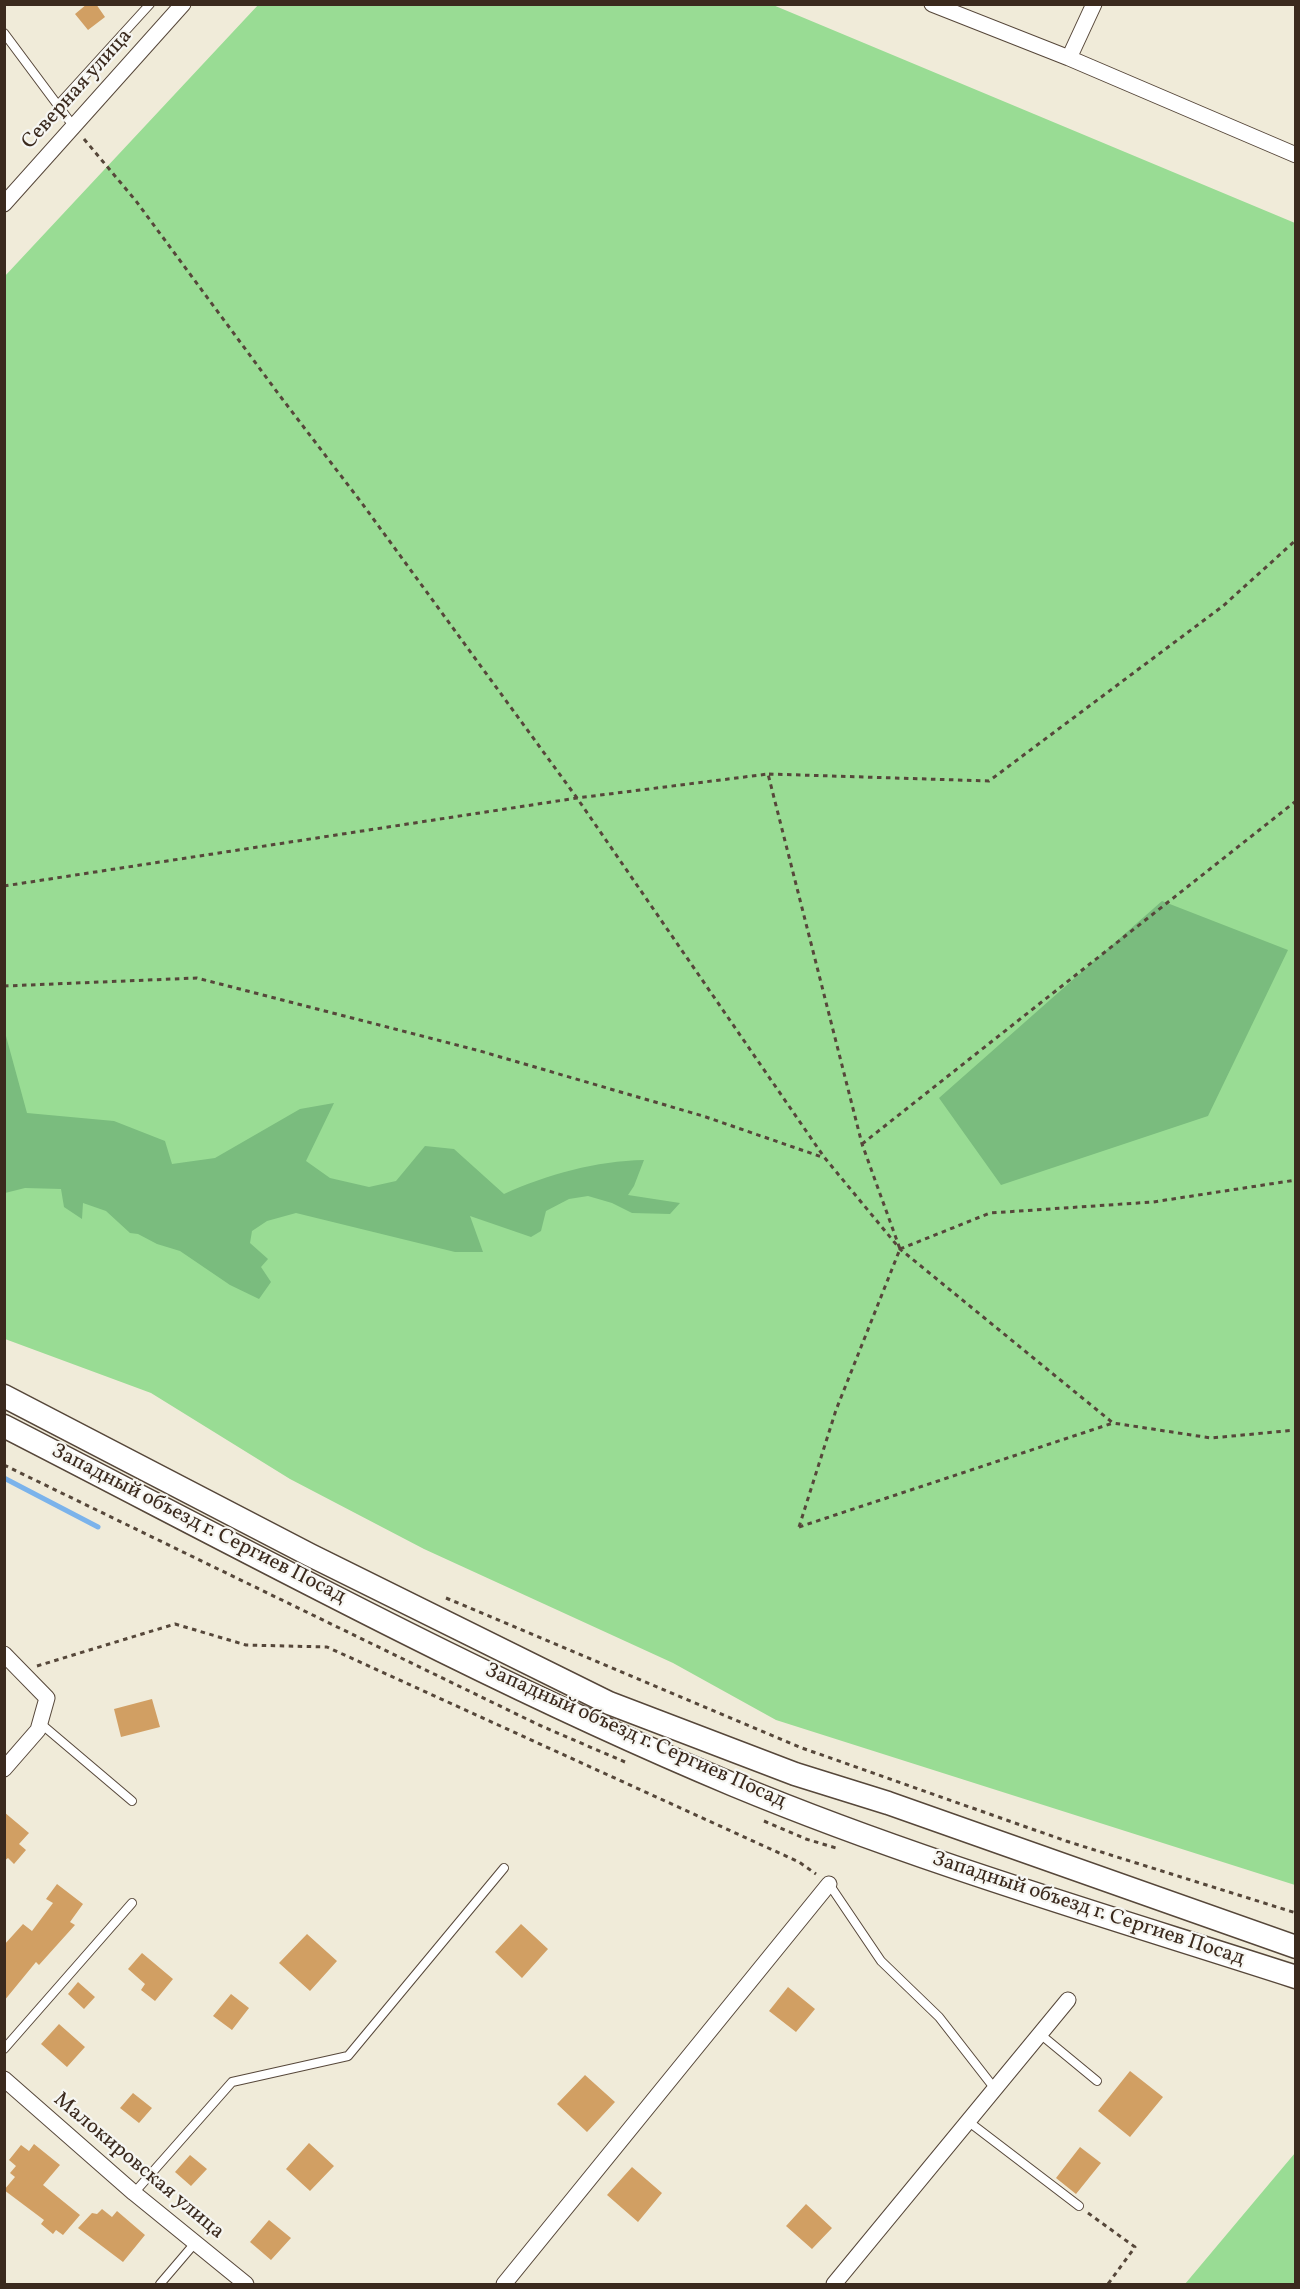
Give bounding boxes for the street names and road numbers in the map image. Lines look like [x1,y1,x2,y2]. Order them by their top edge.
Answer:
street label: Северная улица [17,25,139,155]
street label: Западный объезд г. Сергиев Посад [47,1440,349,1610]
street label: Западный объезд г. Сергиев Посад [480,1659,790,1815]
street label: Западный объезд г. Сергиев Посад [929,1847,1247,1973]
street label: Малокировская улица [48,2088,228,2246]

